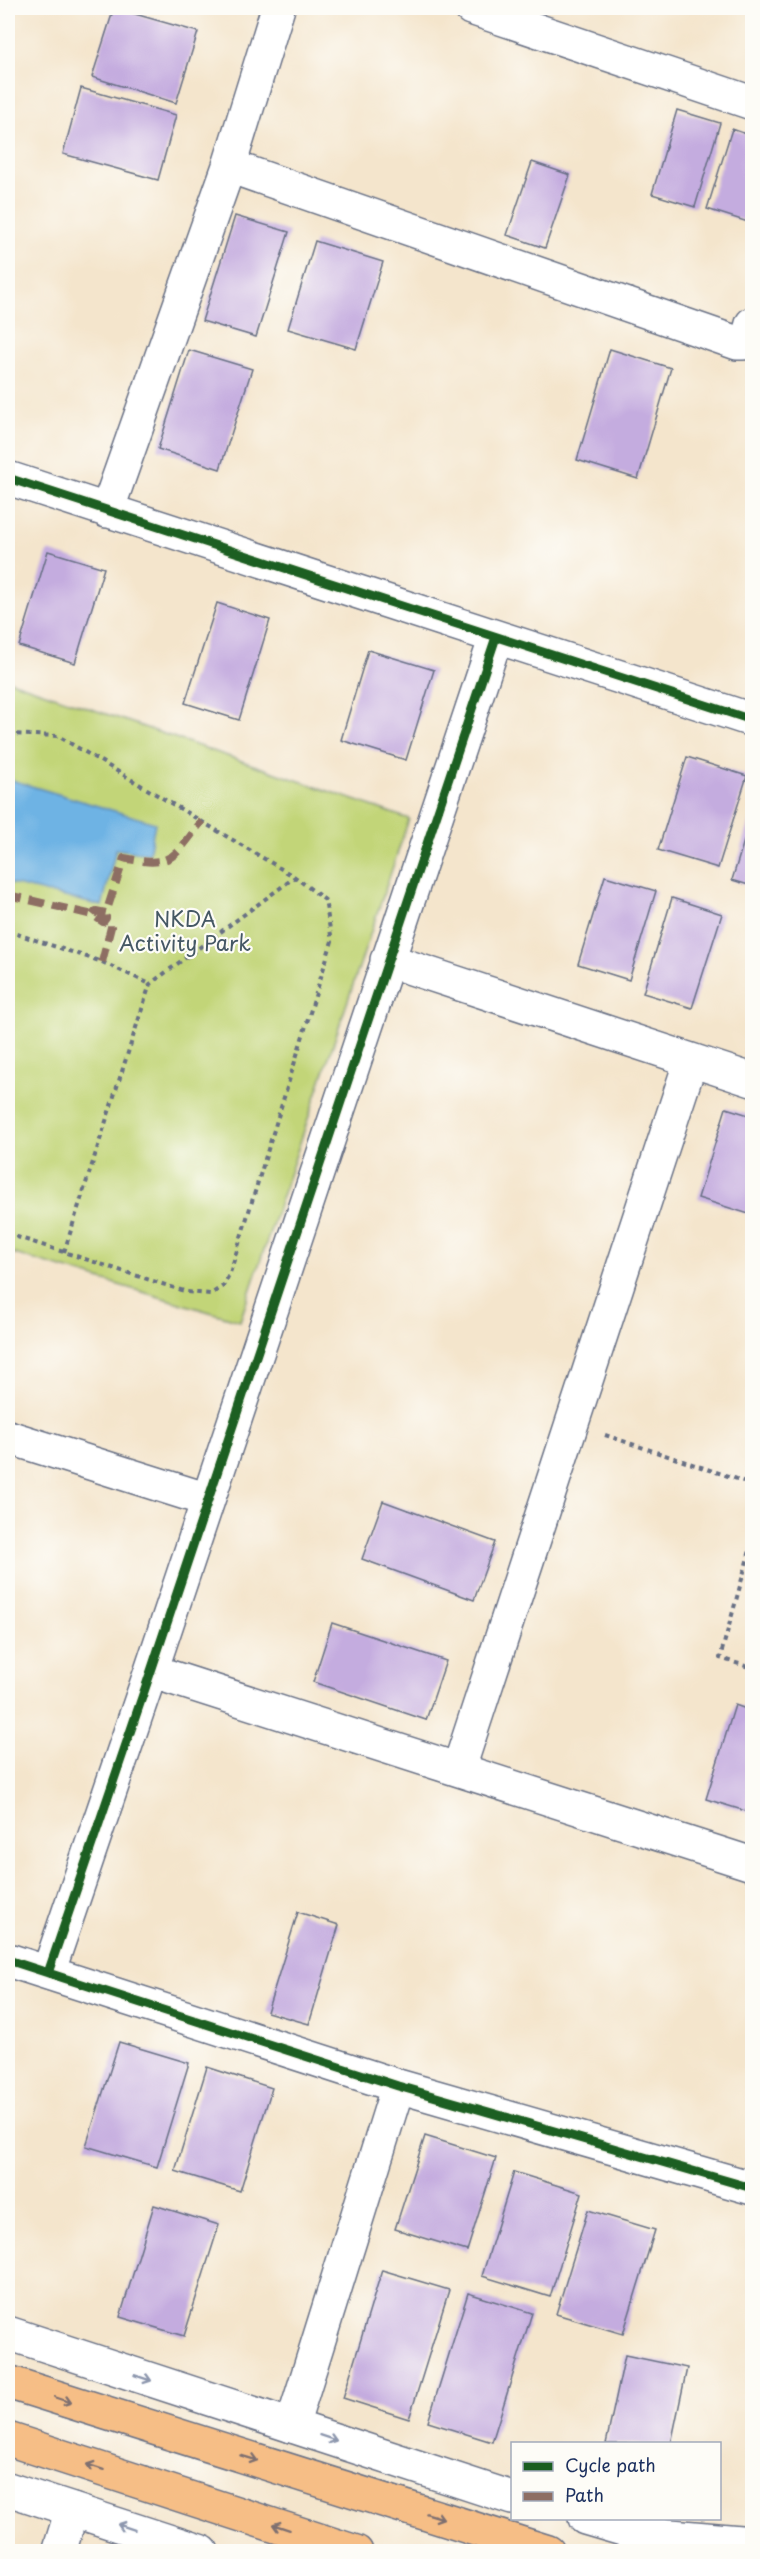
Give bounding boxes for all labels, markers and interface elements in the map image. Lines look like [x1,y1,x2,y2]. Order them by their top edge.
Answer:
park label: NKDA Activity Park [119,902,251,958]
one-way arrow [133,2373,152,2384]
one-way arrow [53,2395,72,2406]
one-way arrow [318,2434,337,2445]
legend [511,2442,721,2520]
text: Cycle path [565,2451,656,2478]
one-way arrow [239,2453,258,2464]
one-way arrow [86,2461,105,2472]
text: Path [565,2481,604,2508]
one-way arrow [425,2511,444,2522]
one-way arrow [117,2521,136,2532]
one-way arrow [272,2521,291,2532]

